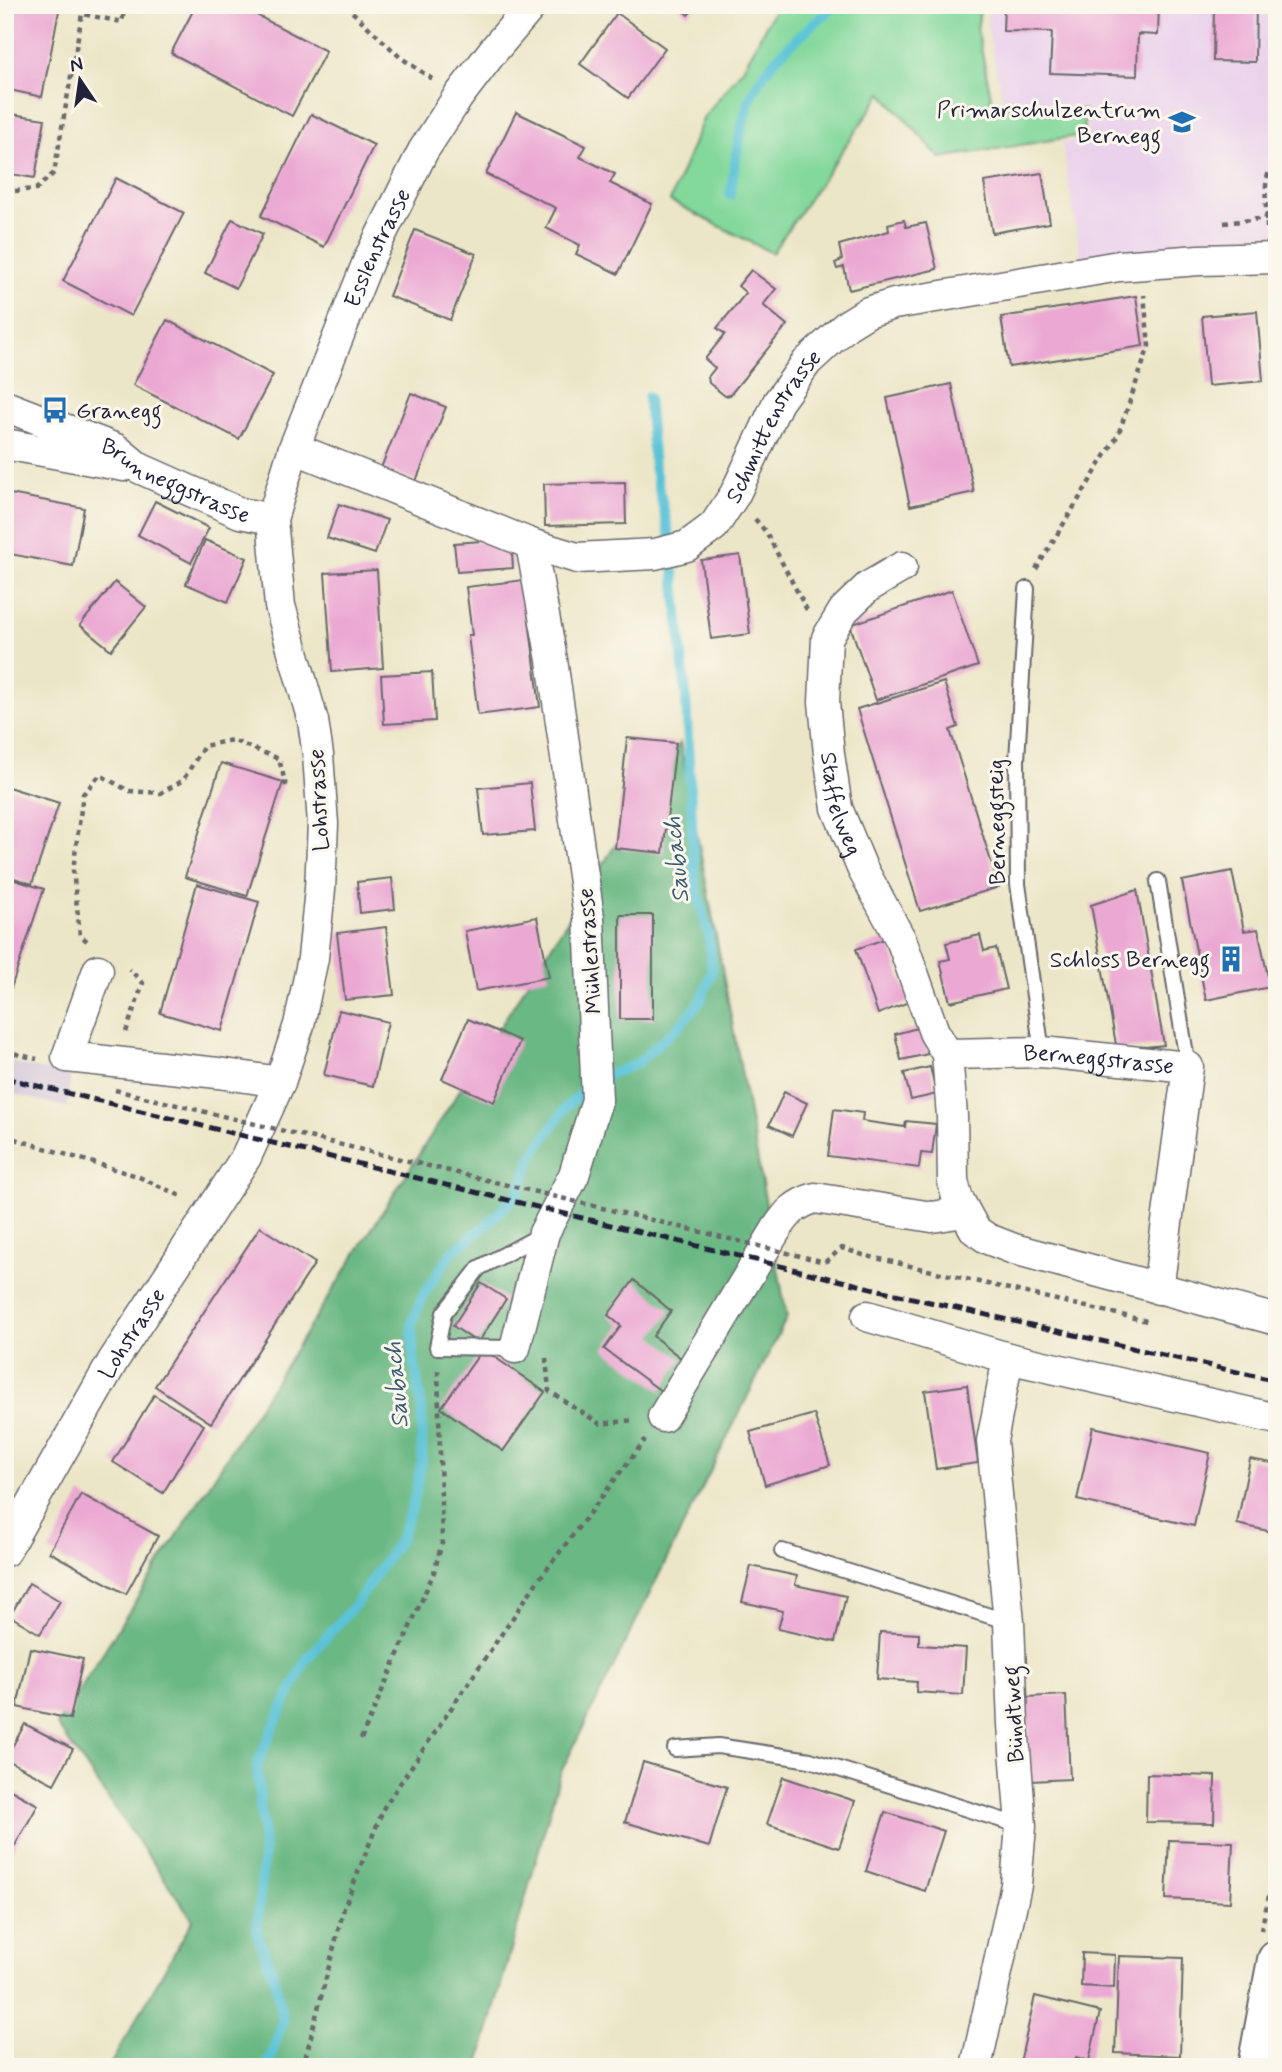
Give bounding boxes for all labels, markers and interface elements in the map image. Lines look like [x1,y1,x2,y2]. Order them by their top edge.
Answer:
north arrow [46,46,116,116]
text: N [68,51,85,79]
place label: Primarschulzentrum Bernegg [937,96,1161,154]
school or university icon: Primarschulzentrum Bernegg [1167,107,1197,137]
street label: Esslenstrasse [338,184,419,312]
street label: Schmittenstrasse [720,343,829,510]
bus stop icon: Granegg [40,395,70,425]
place label: Granegg [76,397,162,429]
street label: Brunneggstrasse [97,432,252,531]
street label: Lohstrasse [302,748,338,852]
street label: Staffelweg [812,750,868,861]
street label: Berneggsteig [982,759,1016,885]
water label: Saubach [658,815,697,905]
street label: Mühlestrasse [572,887,610,1015]
building icon: Schloss Bernegg [1216,944,1246,974]
place label: Schloss Bernegg [1050,946,1210,978]
street label: Berneggstrasse [1023,1039,1175,1082]
street label: Lohstrasse [93,1283,174,1385]
water label: Saubach [378,1340,417,1429]
street label: Bündtweg [997,1664,1035,1763]

